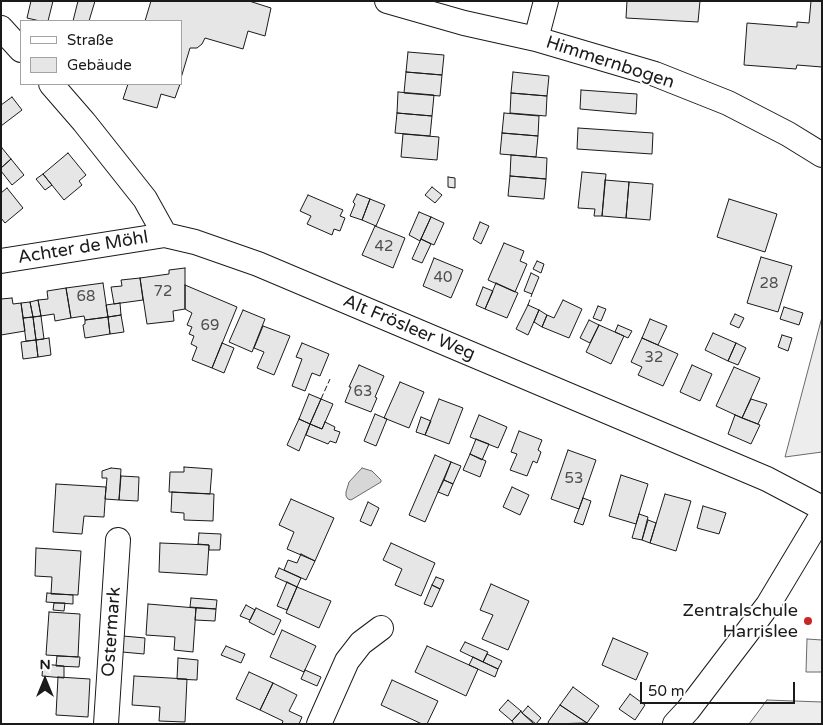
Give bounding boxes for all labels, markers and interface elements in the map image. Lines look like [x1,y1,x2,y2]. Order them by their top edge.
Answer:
legend [20,20,182,85]
text: Straße [67,31,113,49]
street label: Himmernbogen [543,32,677,94]
text: Gebäude [67,56,132,74]
street label: Achter de Möhl [16,227,150,269]
house number: 42 [375,238,393,256]
house number: 40 [434,269,452,287]
house number: 28 [760,275,778,293]
house number: 72 [154,283,172,301]
house number: 68 [77,288,95,306]
street label: Alt Frösleer Weg [340,290,478,366]
house number: 69 [201,317,219,335]
house number: 32 [645,349,663,367]
house number: 63 [354,383,372,401]
house number: 53 [565,470,583,488]
street label: Ostermark [98,586,126,678]
place label: Zentralschule Harrislee [682,600,798,642]
marker: Zentralschule Harrislee [802,615,814,627]
north arrow [20,655,70,705]
text: N [39,656,51,673]
scale bar [643,672,798,704]
text: 50 m [648,682,685,700]

